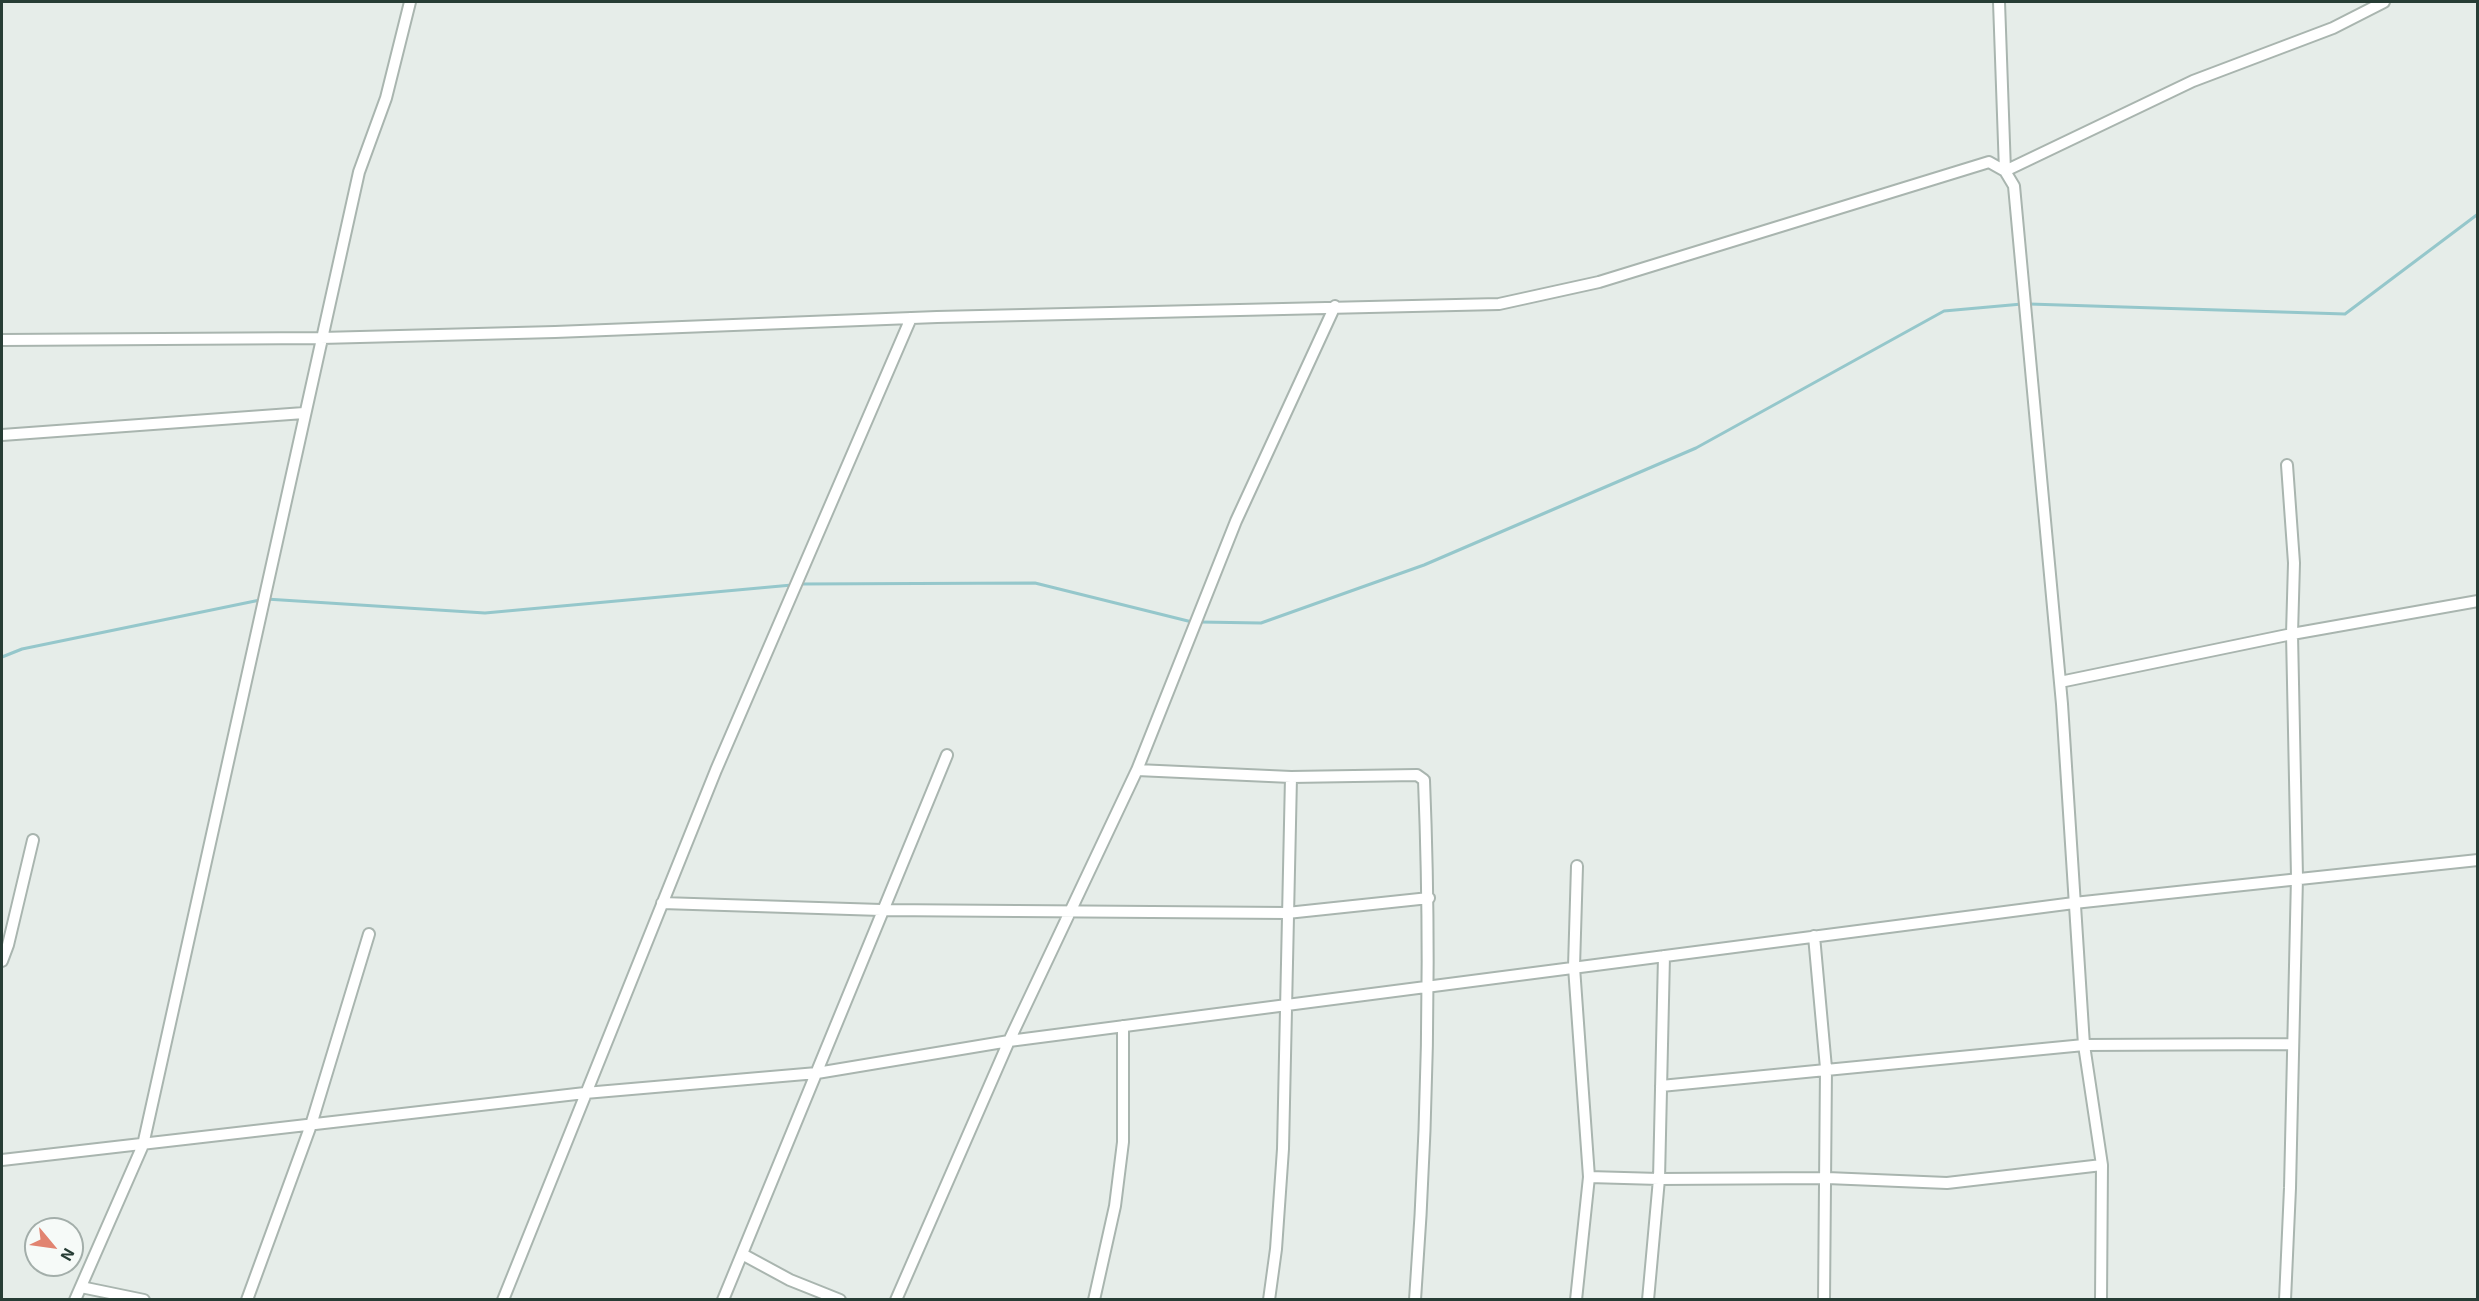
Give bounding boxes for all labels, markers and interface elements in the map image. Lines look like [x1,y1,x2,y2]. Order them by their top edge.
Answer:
north arrow [24,1217,84,1277]
text: N [57,1245,80,1265]

